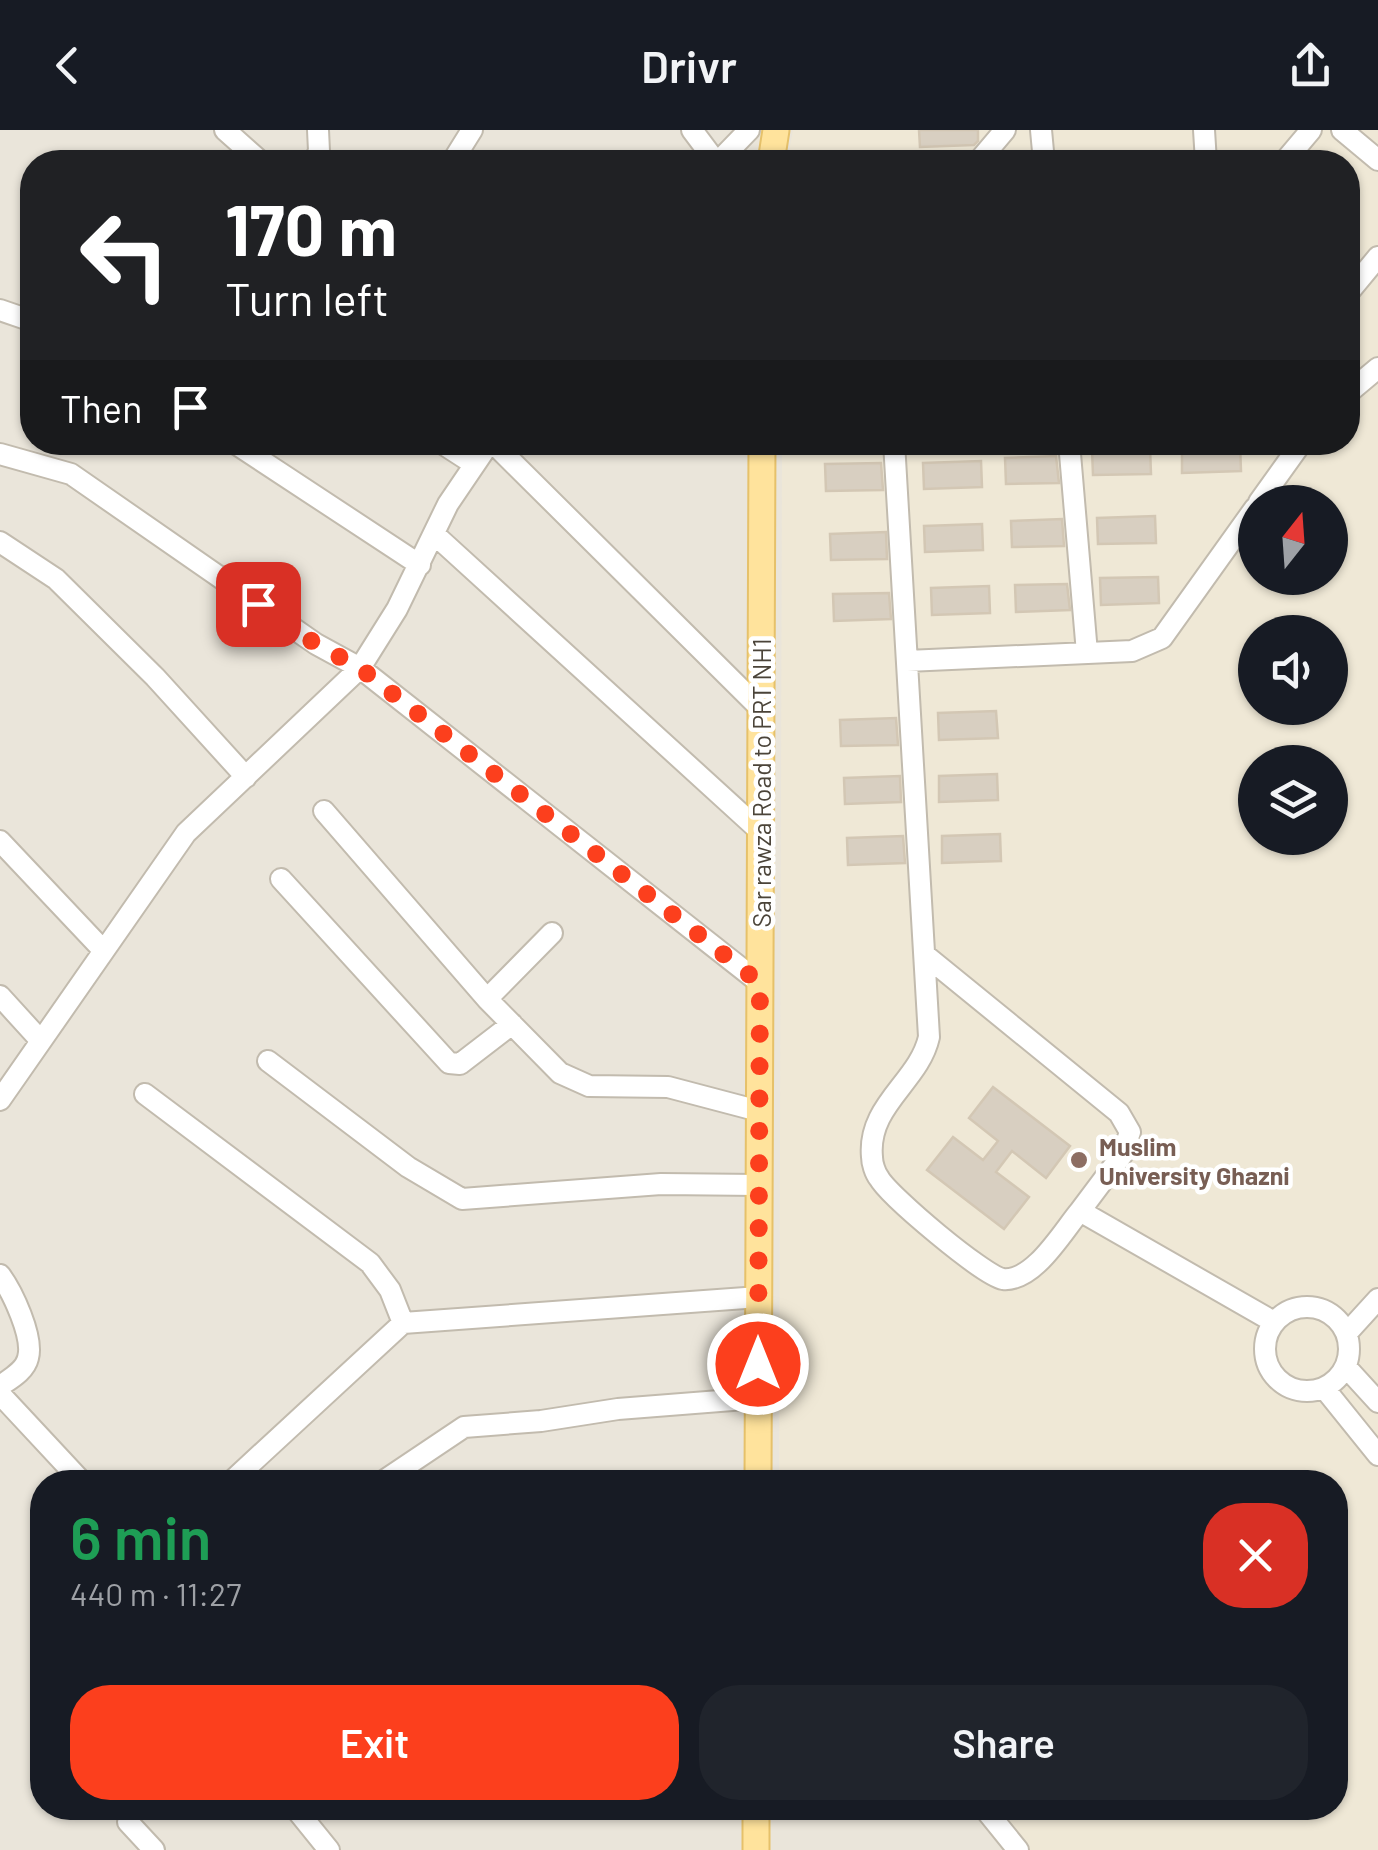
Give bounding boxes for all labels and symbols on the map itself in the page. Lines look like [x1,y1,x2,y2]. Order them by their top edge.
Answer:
north arrow [1238,485,1348,595]
pin [216,562,301,647]
street label: Sar rawza Road to PRT NH1 [746,639,776,927]
place label: Muslim University Ghazni [1099,1131,1290,1190]
marker: Muslim University Ghazni [1068,1149,1090,1171]
position arrow [706,1312,810,1416]

